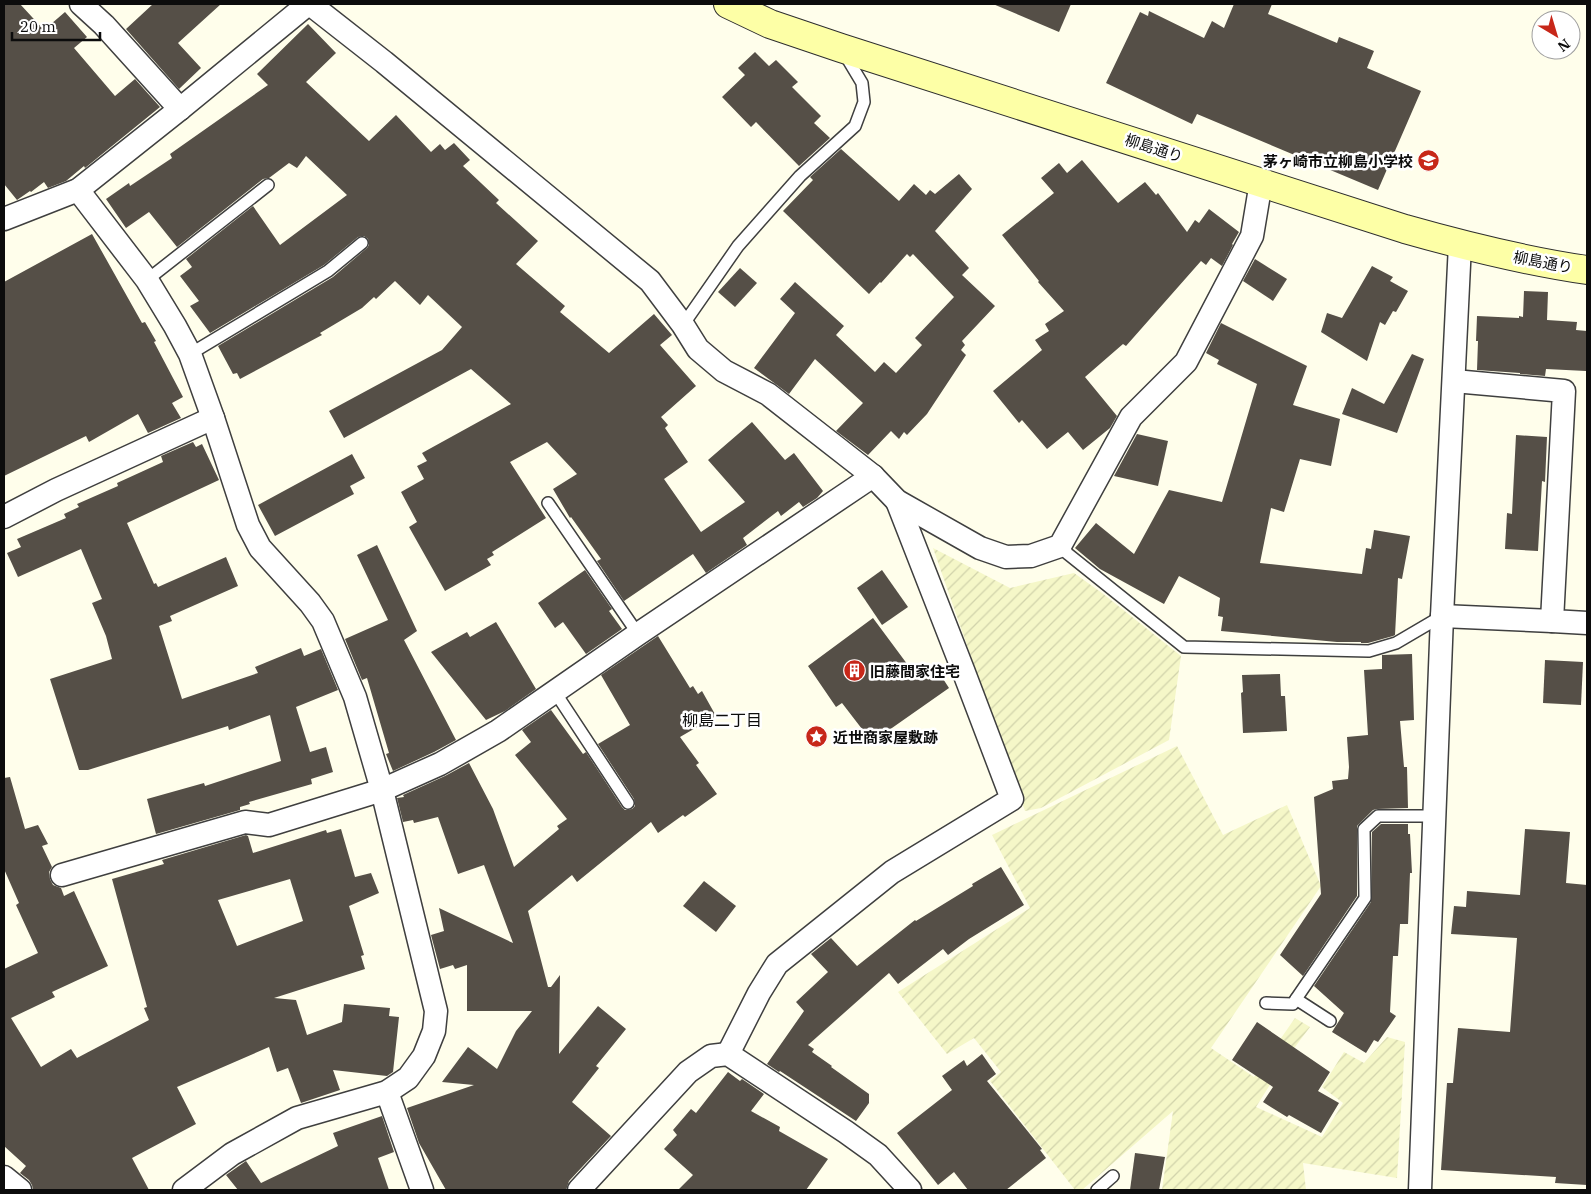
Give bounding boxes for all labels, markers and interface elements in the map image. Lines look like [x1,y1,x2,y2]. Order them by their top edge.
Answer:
scale bar [12,10,100,42]
north arrow [1531,10,1581,60]
text: 20 m [20,17,56,36]
text: N [1554,35,1574,56]
street label: 柳島通り [1123,130,1185,166]
school or university icon: 茅ヶ崎市立柳島小学校 [1417,149,1441,173]
place label: 茅ヶ崎市立柳島小学校 [1263,152,1413,171]
street label: 柳島通り [1512,247,1574,277]
building icon: 旧藤間家住宅 [842,659,866,683]
place label: 旧藤間家住宅 [870,662,960,681]
district label: 柳島二丁目 [682,710,762,730]
place icon: 近世商家屋敷跡 [805,725,829,749]
place label: 近世商家屋敷跡 [833,728,938,747]

